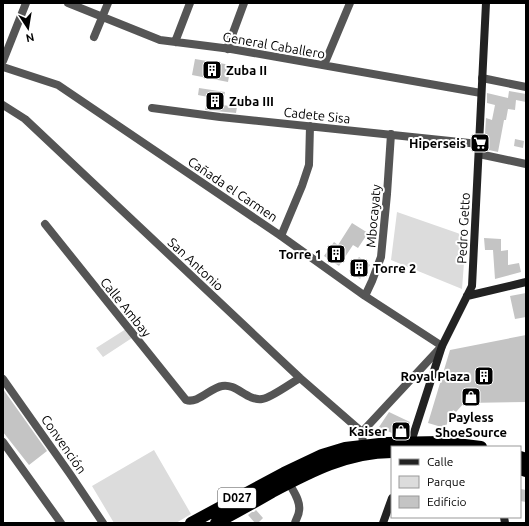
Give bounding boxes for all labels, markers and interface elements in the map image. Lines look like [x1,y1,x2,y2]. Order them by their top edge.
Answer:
north arrow [8,8,48,48]
street label: General Caballero [222,29,326,61]
text: N [25,31,35,45]
building icon: Zuba II [201,59,223,81]
place label: Zuba II [226,63,267,77]
building icon: Zuba III [204,90,226,112]
place label: Zuba III [229,94,274,108]
street label: Cadete Sisa [283,105,351,125]
supermarket icon: Hiperseis [469,132,491,154]
place label: Hiperseis [409,136,466,150]
street label: Cañada el Carmen [186,154,280,224]
street label: Mbocayaty [363,184,383,248]
street label: Pedro Getto [454,192,472,264]
street label: San Antonio [165,235,227,293]
building icon: Torre 1 [325,243,347,265]
place label: Torre 1 [279,247,322,261]
building icon: Torre 2 [348,257,370,279]
place label: Torre 2 [373,261,416,275]
street label: Calle Ambay [98,275,154,339]
building icon: Royal Plaza [473,365,495,387]
place label: Royal Plaza [401,369,470,383]
shop icon: Payless ShoeSource [460,386,482,408]
place label: Payless ShoeSource [435,410,507,439]
street label: Convención [39,412,89,476]
shop icon: Kaiser [390,420,412,442]
place label: Kaiser [349,424,388,438]
legend [391,446,521,518]
text: Calle [427,455,453,468]
text: Parque [427,475,465,488]
road number: D027 [218,488,256,508]
text: Edificio [427,495,467,508]

